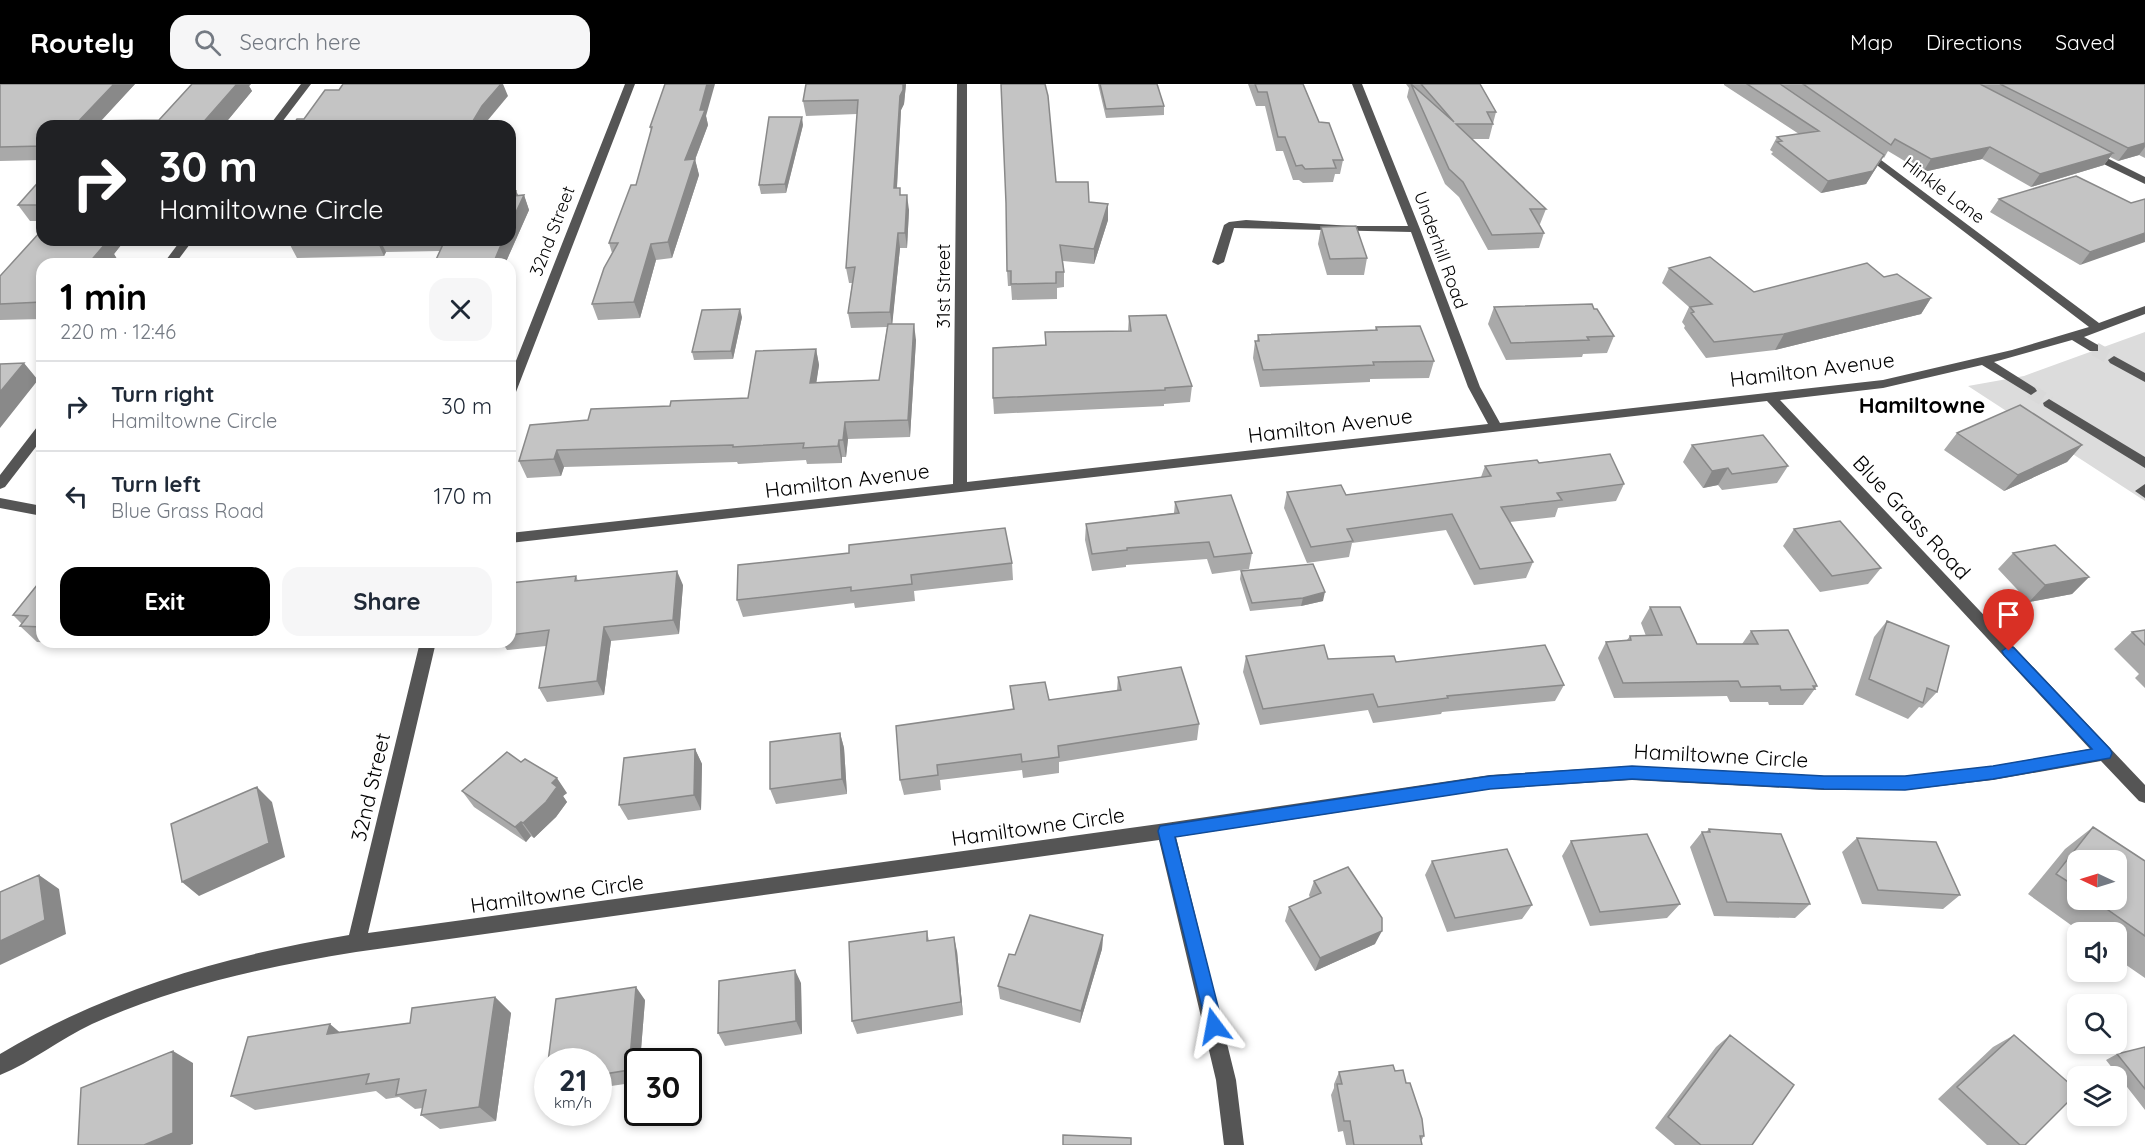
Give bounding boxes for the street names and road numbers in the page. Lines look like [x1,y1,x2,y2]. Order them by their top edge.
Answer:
street label: Hinkle Lane [1898,152,1990,228]
street label: 32nd Street [524,183,580,279]
street label: Underhill Road [1409,188,1473,312]
street label: 31st Street [932,244,955,328]
street label: Hamilton Avenue [1728,346,1896,392]
street label: Hamilton Avenue [1246,402,1414,448]
street label: Blue Grass Road [1848,449,1976,585]
street label: Hamilton Avenue [763,457,931,503]
street label: 32nd Street [345,730,395,844]
street label: Hamiltowne Circle [1633,737,1809,773]
street label: Hamiltowne Circle [950,801,1126,851]
street label: Hamiltowne Circle [469,868,645,918]

